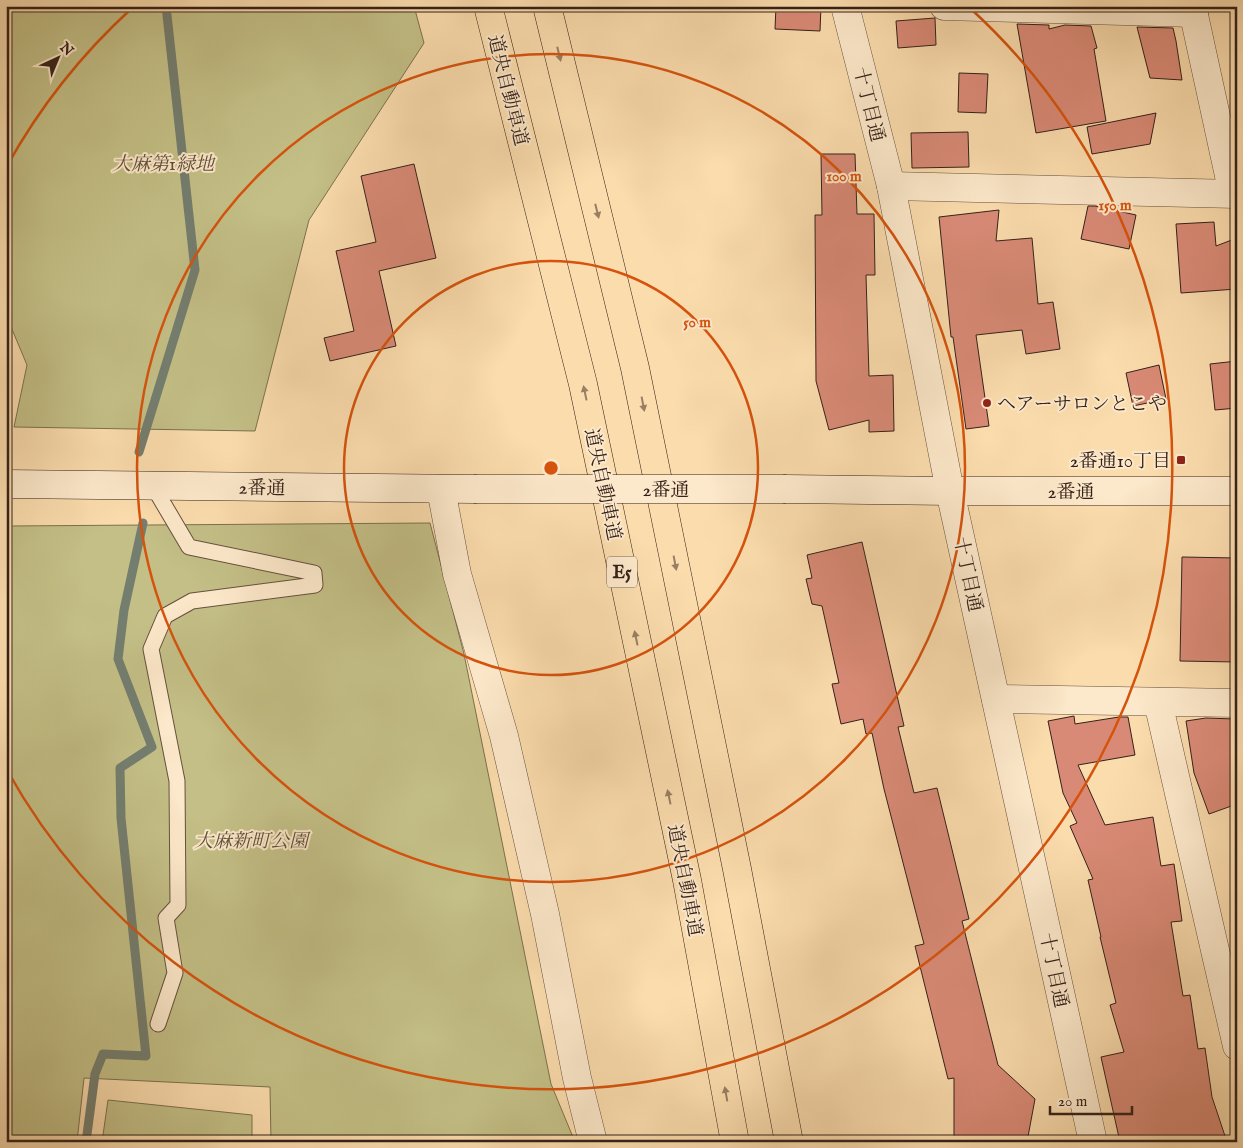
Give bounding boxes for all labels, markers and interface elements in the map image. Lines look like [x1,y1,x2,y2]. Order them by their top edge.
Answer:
north arrow [32,32,82,82]
street label: 道央自動車道 [482,32,532,149]
text: N [55,38,77,60]
one-way arrow [555,46,563,61]
street label: 十丁目通 [847,65,889,144]
park label: 大麻第1緑地 [112,153,216,177]
text: 100 m [826,167,862,186]
text: 150 m [1098,196,1132,215]
one-way arrow [593,204,601,219]
text: 50 m [683,313,711,332]
one-way arrow [581,385,589,401]
place label: ヘアーサロンとこや [997,393,1167,417]
one-way arrow [639,396,647,412]
marker: ヘアーサロンとこや [981,397,993,409]
street label: 道央自動車道 [578,426,626,543]
place label: 2番通10丁目 [1070,450,1171,474]
marker: 2番通10丁目 [1175,454,1187,466]
centre of rings [542,459,560,477]
street label: 2番通 [238,477,286,501]
street label: 2番通 [643,479,689,503]
street label: 2番通 [1048,481,1094,505]
street label: 十丁目通 [947,535,987,614]
one-way arrow [671,555,679,571]
road number: E5 [607,556,637,588]
one-way arrow [632,630,640,645]
one-way arrow [665,788,673,804]
street label: 道央自動車道 [661,822,707,939]
park label: 大麻新町公園 [194,830,311,854]
street label: 十丁目通 [1033,931,1073,1010]
scale bar [1050,1083,1133,1115]
one-way arrow [722,1085,730,1101]
text: 20 m [1058,1092,1088,1111]

